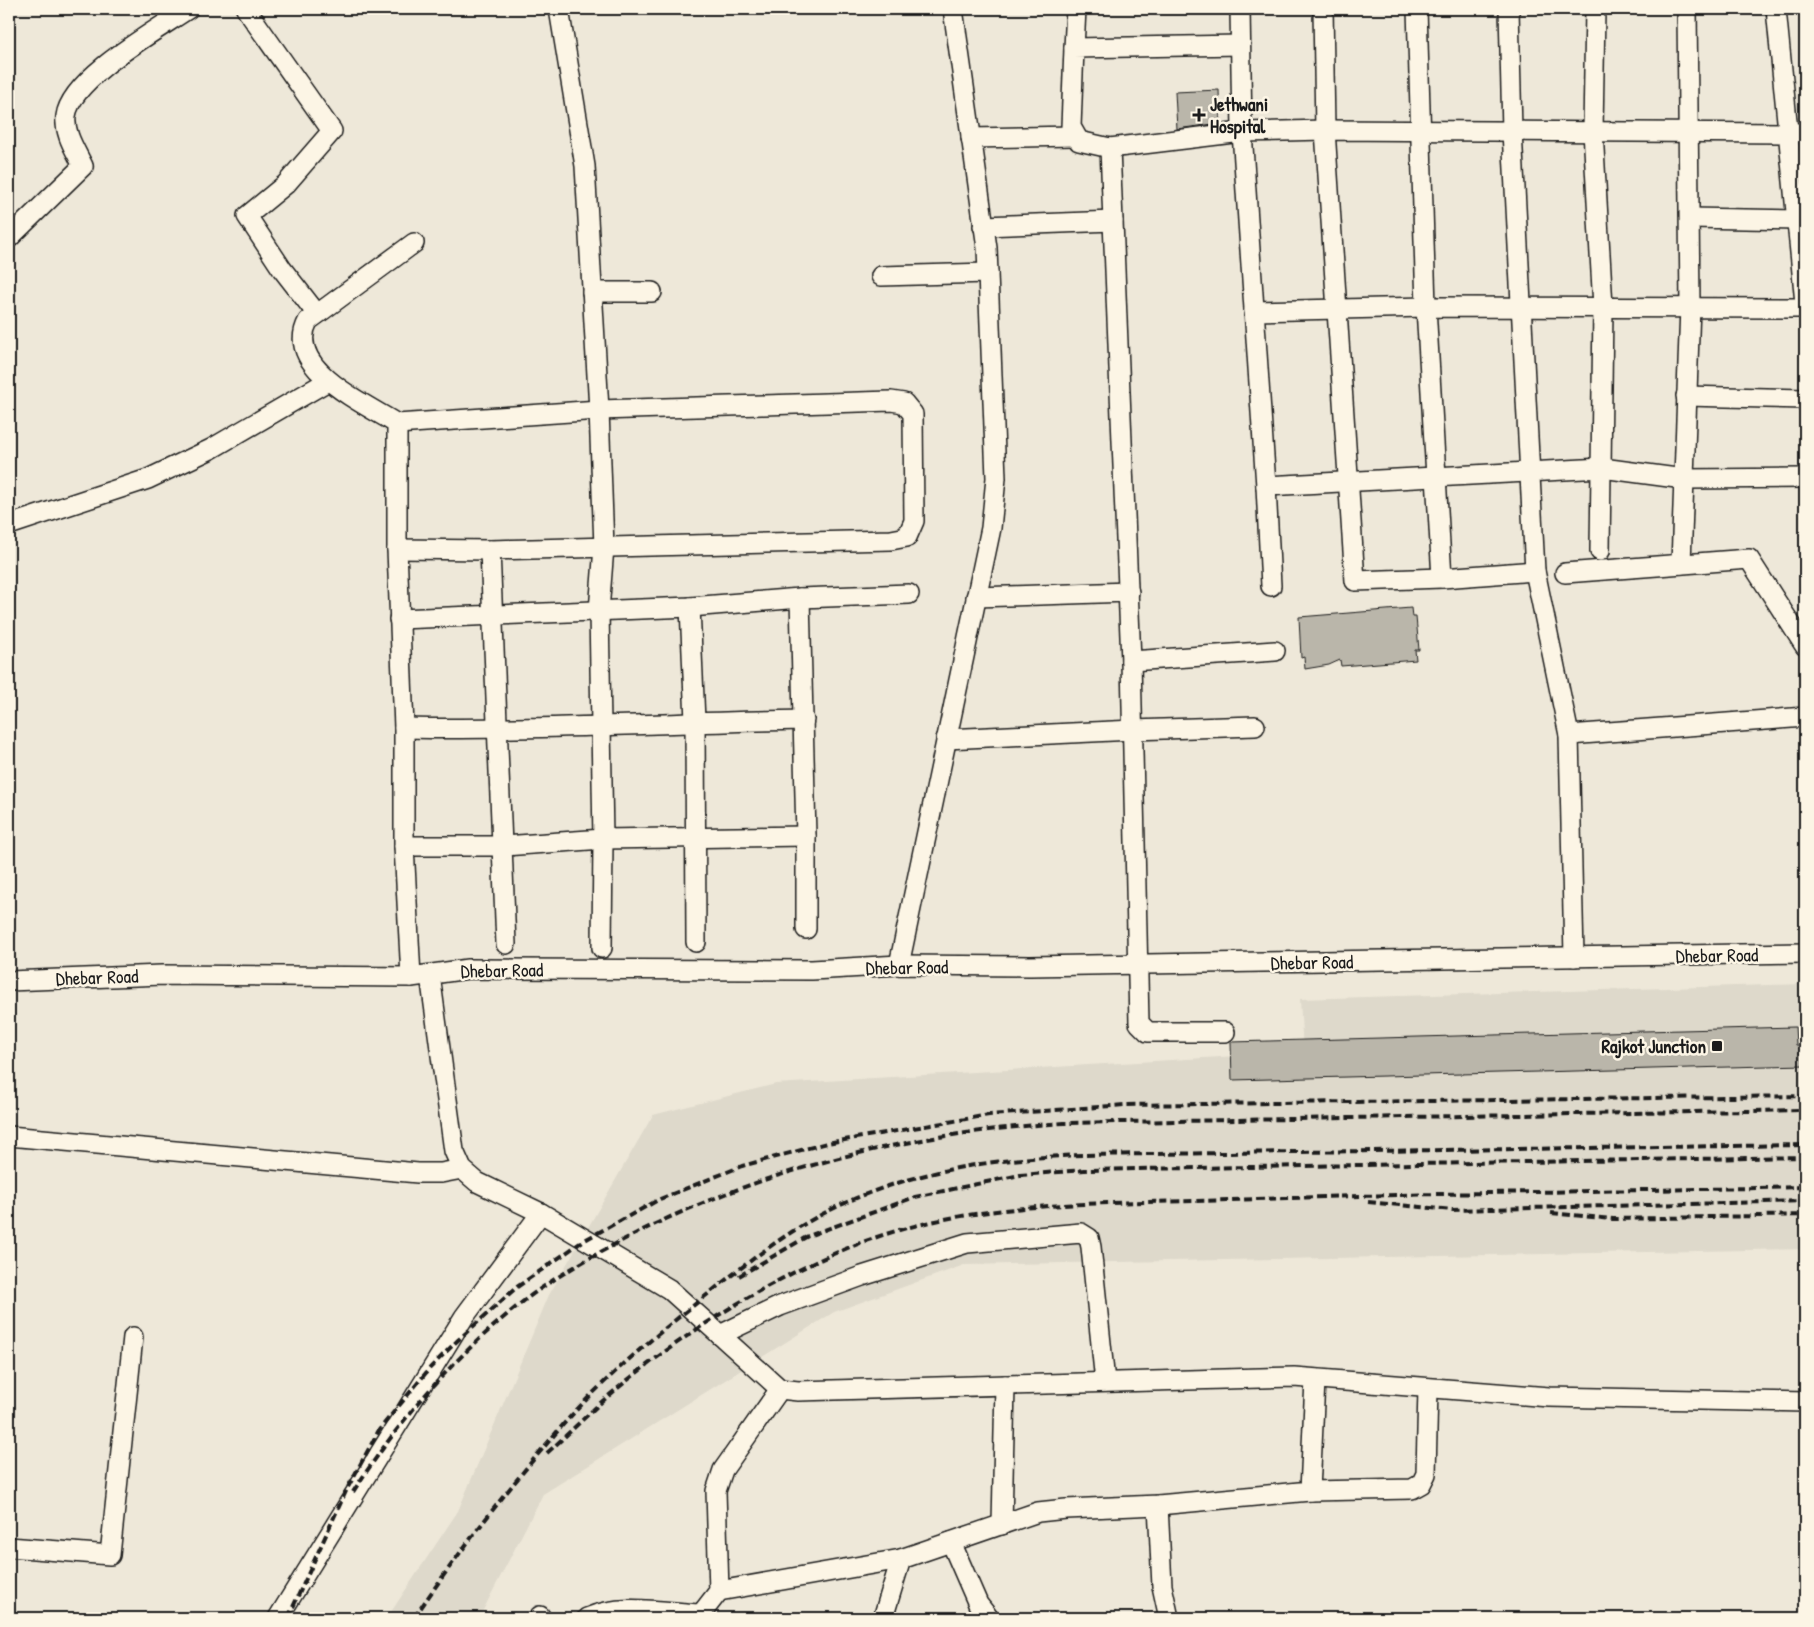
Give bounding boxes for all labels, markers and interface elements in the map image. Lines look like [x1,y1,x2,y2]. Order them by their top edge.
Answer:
place label: Jethwani Hospital [1210,91,1268,140]
marker: Jethwani Hospital [1192,108,1206,122]
street label: Dhebar Road [1675,941,1759,969]
street label: Dhebar Road [1270,948,1354,976]
street label: Dhebar Road [865,953,949,981]
street label: Dhebar Road [460,956,544,984]
street label: Dhebar Road [55,963,139,991]
place label: Rajkot Junction [1601,1033,1706,1059]
marker: Rajkot Junction [1710,1039,1724,1053]

